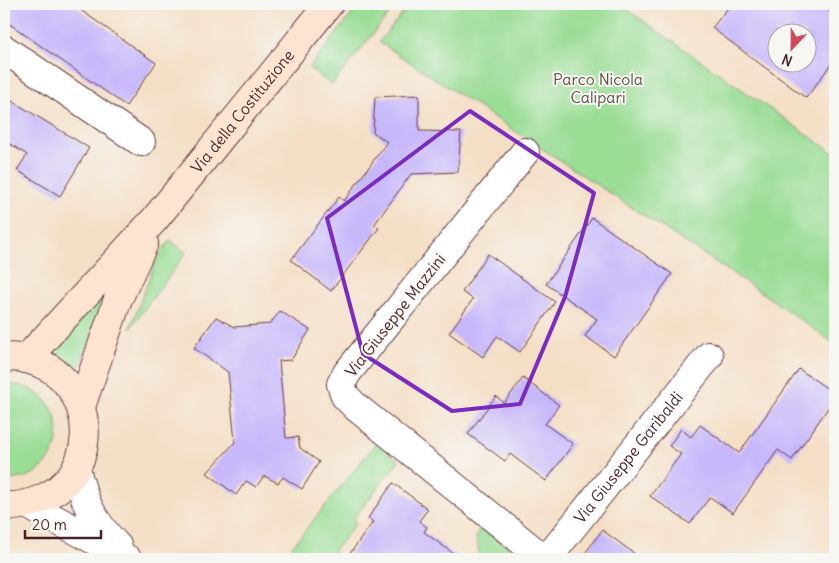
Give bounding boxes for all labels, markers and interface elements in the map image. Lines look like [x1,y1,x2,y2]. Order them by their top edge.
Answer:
north arrow [766,22,816,72]
street label: Via della Costituzione [186,45,298,177]
text: N [779,50,795,70]
park label: Parco Nicola Calipari [553,69,643,107]
street label: Via Giuseppe Mazzini [341,249,449,381]
street label: Via Giuseppe Garibaldi [569,387,687,527]
scale bar [25,508,101,540]
text: 20 m [32,515,67,534]

